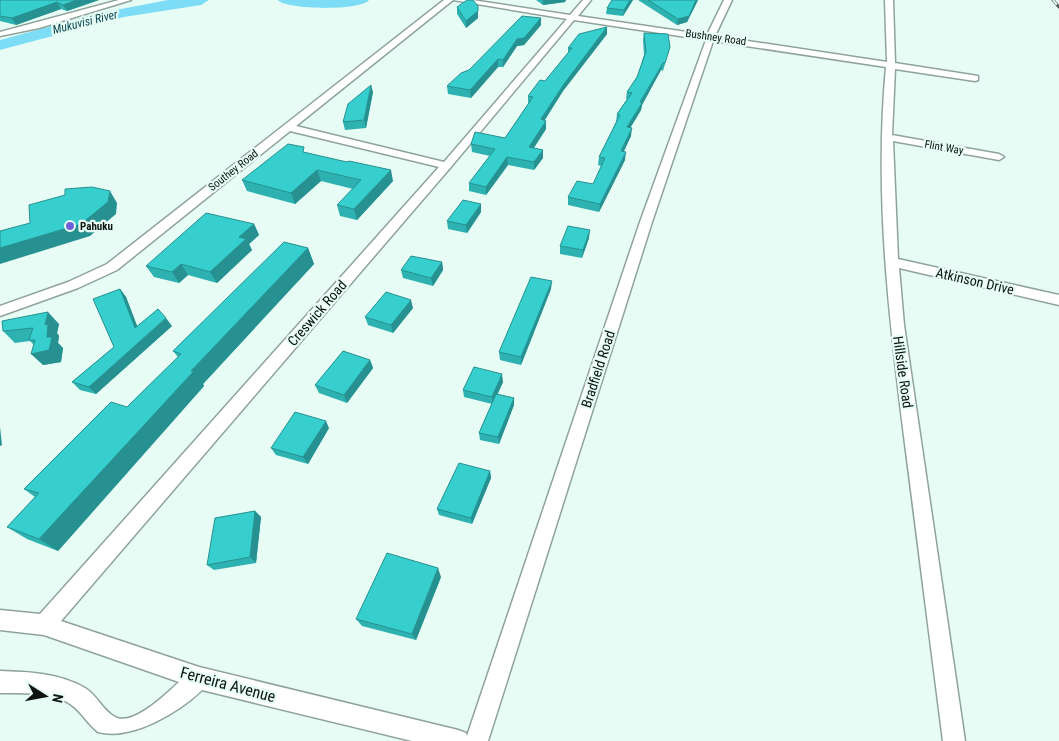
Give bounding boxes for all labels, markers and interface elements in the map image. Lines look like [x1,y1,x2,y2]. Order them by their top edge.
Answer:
water label: Mukuvisi River [51,7,119,37]
street label: Bushney Road [685,27,747,48]
street label: Flint Way [923,138,965,157]
street label: Southey Road [206,147,261,194]
marker: Pahuku [64,220,76,232]
place label: Pahuku [80,220,113,233]
street label: Atkinson Drive [934,264,1016,298]
street label: Creswick Road [284,277,350,349]
street label: Bradfield Road [578,328,618,410]
street label: Hillside Road [890,335,916,409]
street label: Ferreira Avenue [178,663,278,706]
north arrow [20,671,70,721]
text: N [49,693,66,704]

